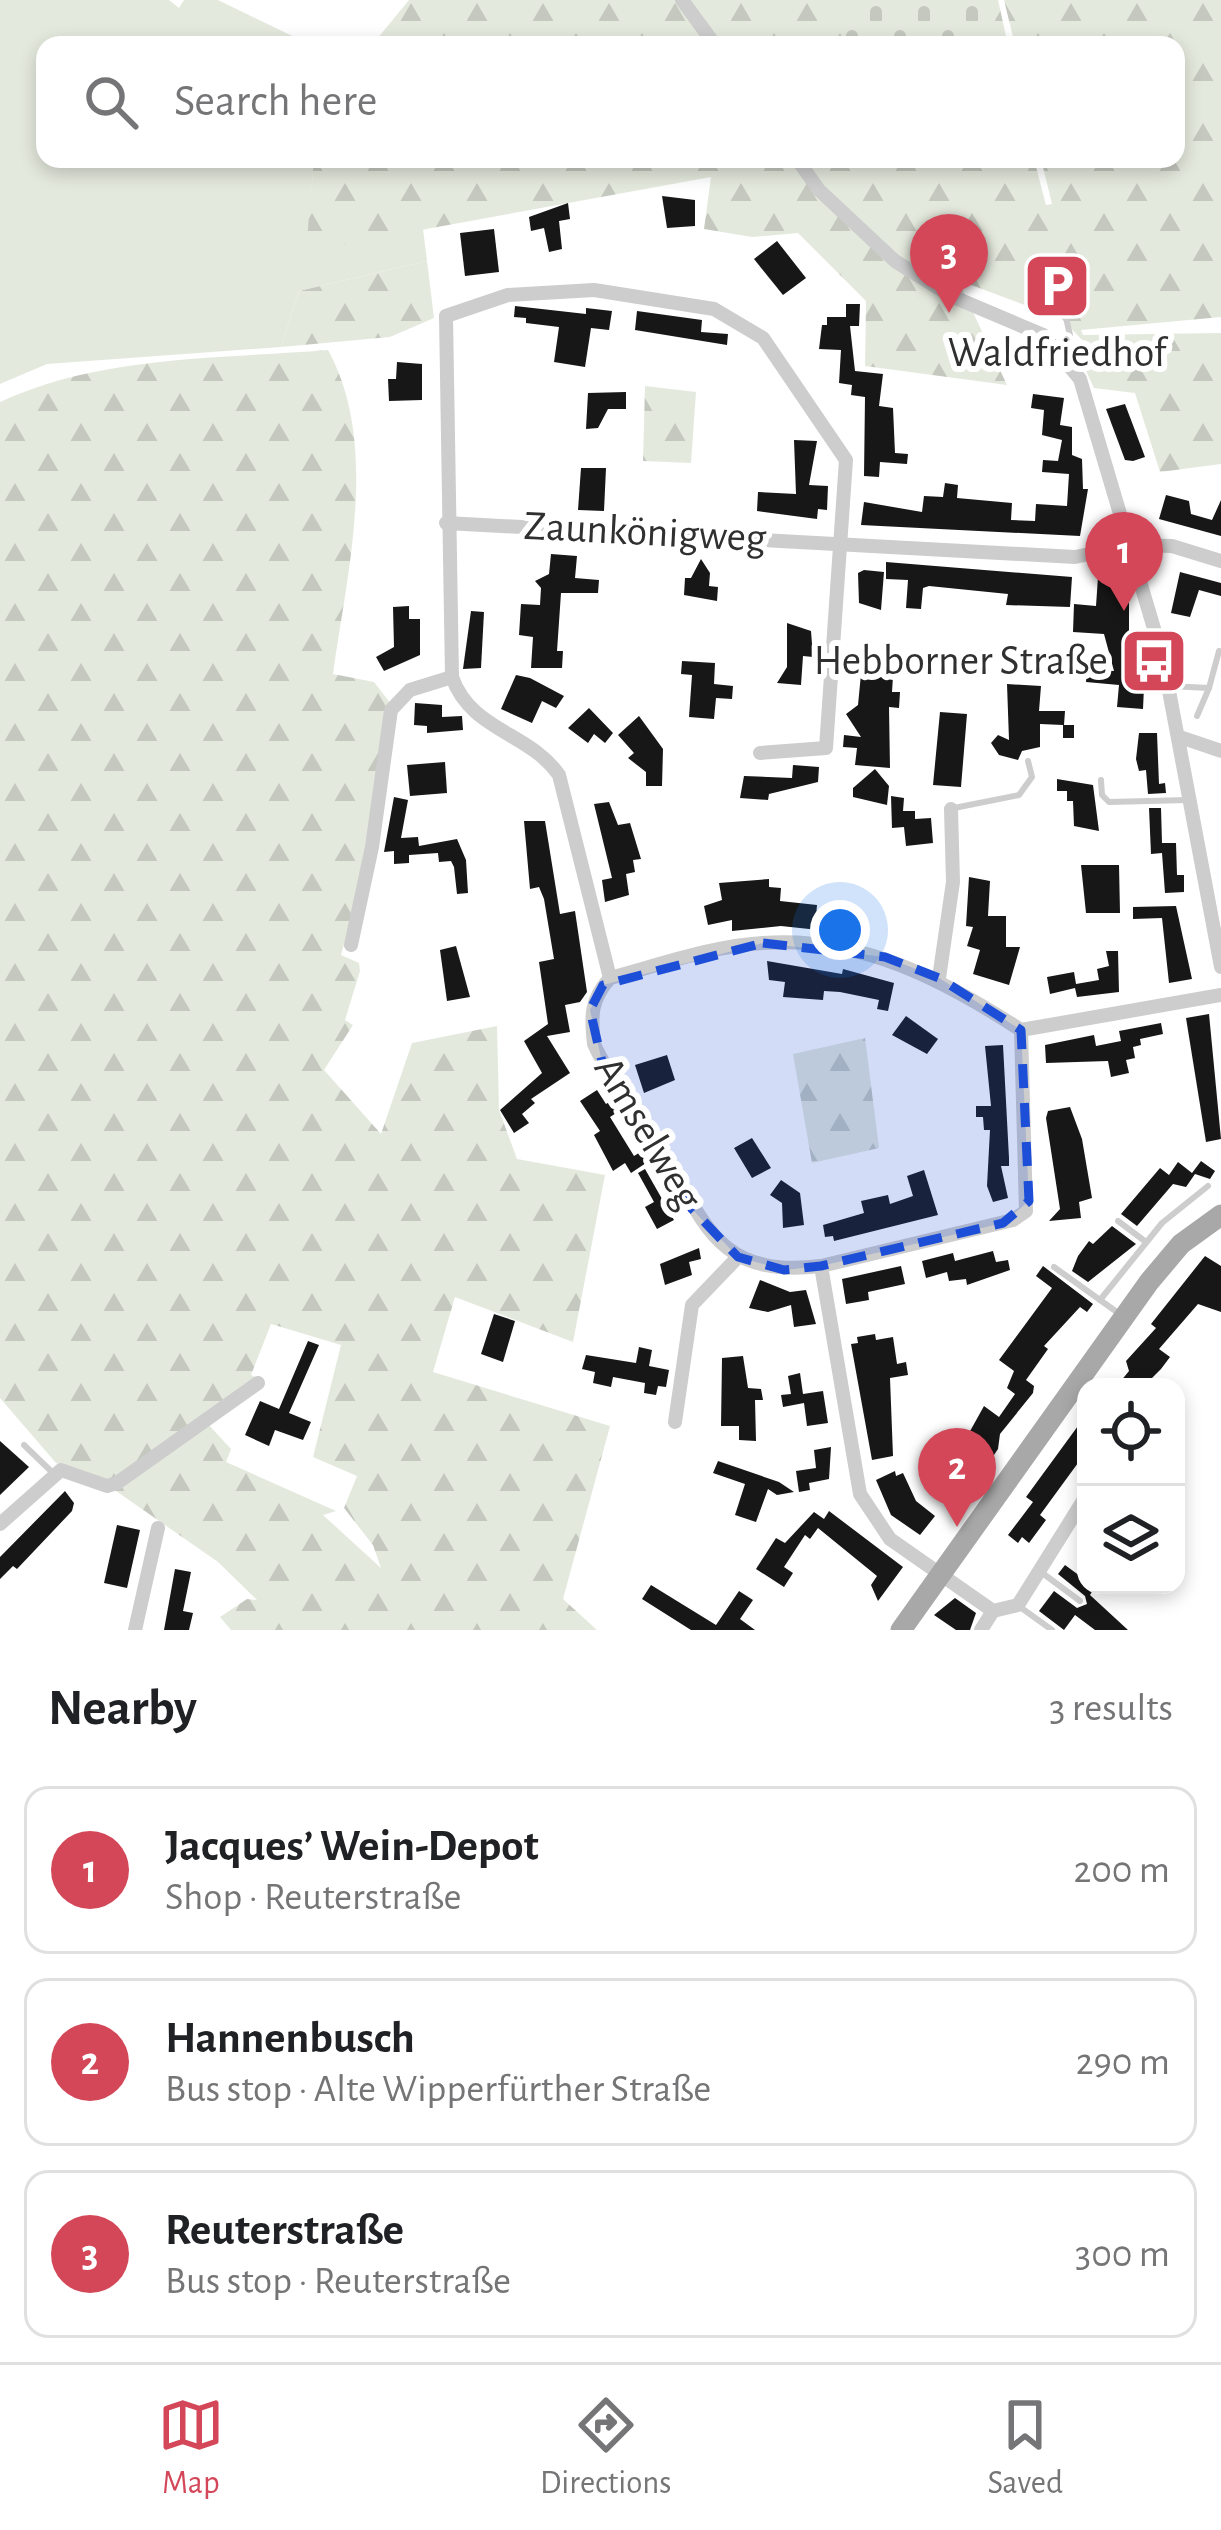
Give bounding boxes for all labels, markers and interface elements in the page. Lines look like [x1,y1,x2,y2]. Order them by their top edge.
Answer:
search box [36,36,1185,168]
icon: search [78,69,144,135]
text: Search here [174,79,377,124]
pin: 3 [910,214,988,313]
parking icon: Waldfriedhof [1022,251,1092,321]
place label: Waldfriedhof [948,332,1169,374]
street label: Zaunkönigweg [523,505,768,559]
pin: 1 [1085,512,1163,611]
bus stop icon: Hebborner Straße [1119,626,1189,696]
place label: Hebborner Straße [814,640,1108,682]
your location [810,900,870,960]
street label: Amselweg [586,1049,710,1217]
map controls [1077,1378,1185,1594]
button: locate [1077,1378,1185,1486]
pin: 2 [918,1428,996,1527]
button: layers [1077,1486,1185,1594]
text: Nearby [48,1683,197,1734]
text: 3 results [1049,1689,1173,1728]
text: Jacques’ Wein-Depot [165,1824,539,1869]
text: 1 [83,1851,97,1890]
text: 200 m [1073,1851,1170,1890]
text: Shop · Reuterstraße [165,1878,461,1917]
text: Hannenbusch [165,2016,415,2061]
text: 2 [81,2043,99,2082]
text: 290 m [1076,2043,1170,2082]
text: Bus stop · Alte Wipperfürther Straße [165,2070,711,2109]
text: Reuterstraße [165,2208,404,2253]
text: 3 [82,2235,98,2274]
text: 300 m [1075,2235,1170,2274]
text: Bus stop · Reuterstraße [165,2262,511,2301]
tab: Map [158,2392,224,2504]
tab: Directions [540,2392,671,2504]
tab: Saved [987,2392,1063,2504]

